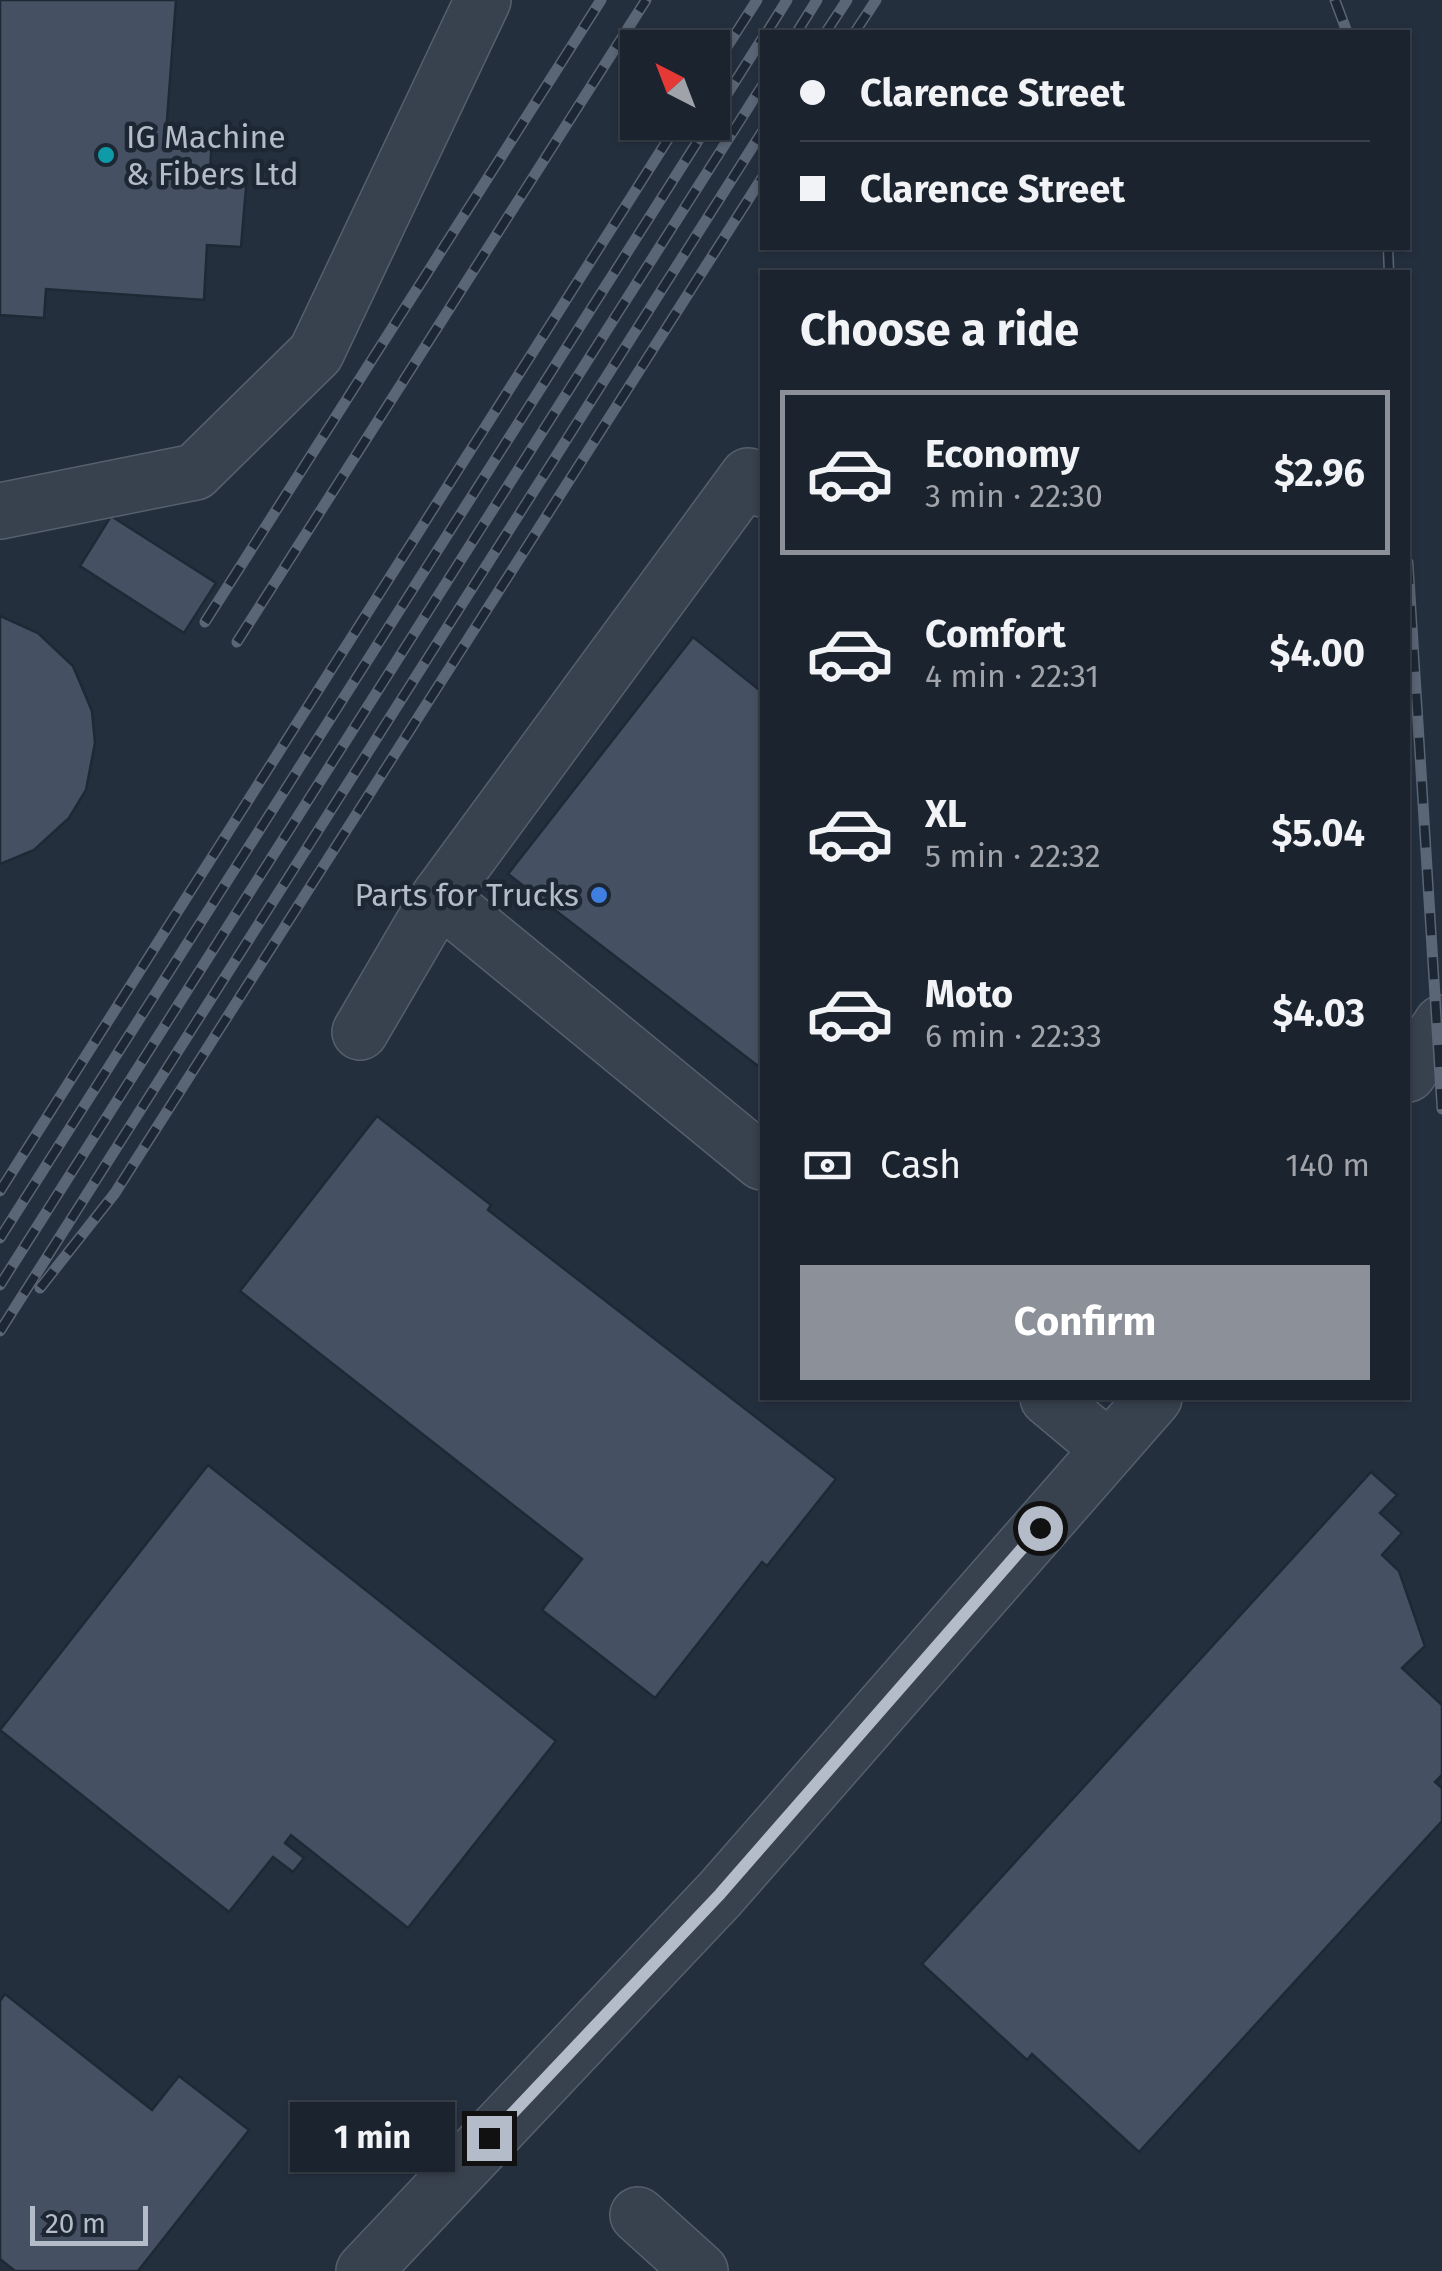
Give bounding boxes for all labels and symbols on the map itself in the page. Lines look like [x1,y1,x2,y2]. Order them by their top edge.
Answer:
north arrow [620,30,730,140]
place label: IG Machine & Fibers Ltd [126,118,299,193]
marker: IG Machine & Fibers Ltd [95,144,117,166]
place label: Parts for Trucks [354,876,579,914]
marker: Parts for Trucks [588,884,610,906]
route start [1018,1506,1063,1551]
callout: 1 min [289,2103,454,2173]
route end [467,2116,512,2161]
scale bar [30,2201,148,2246]

